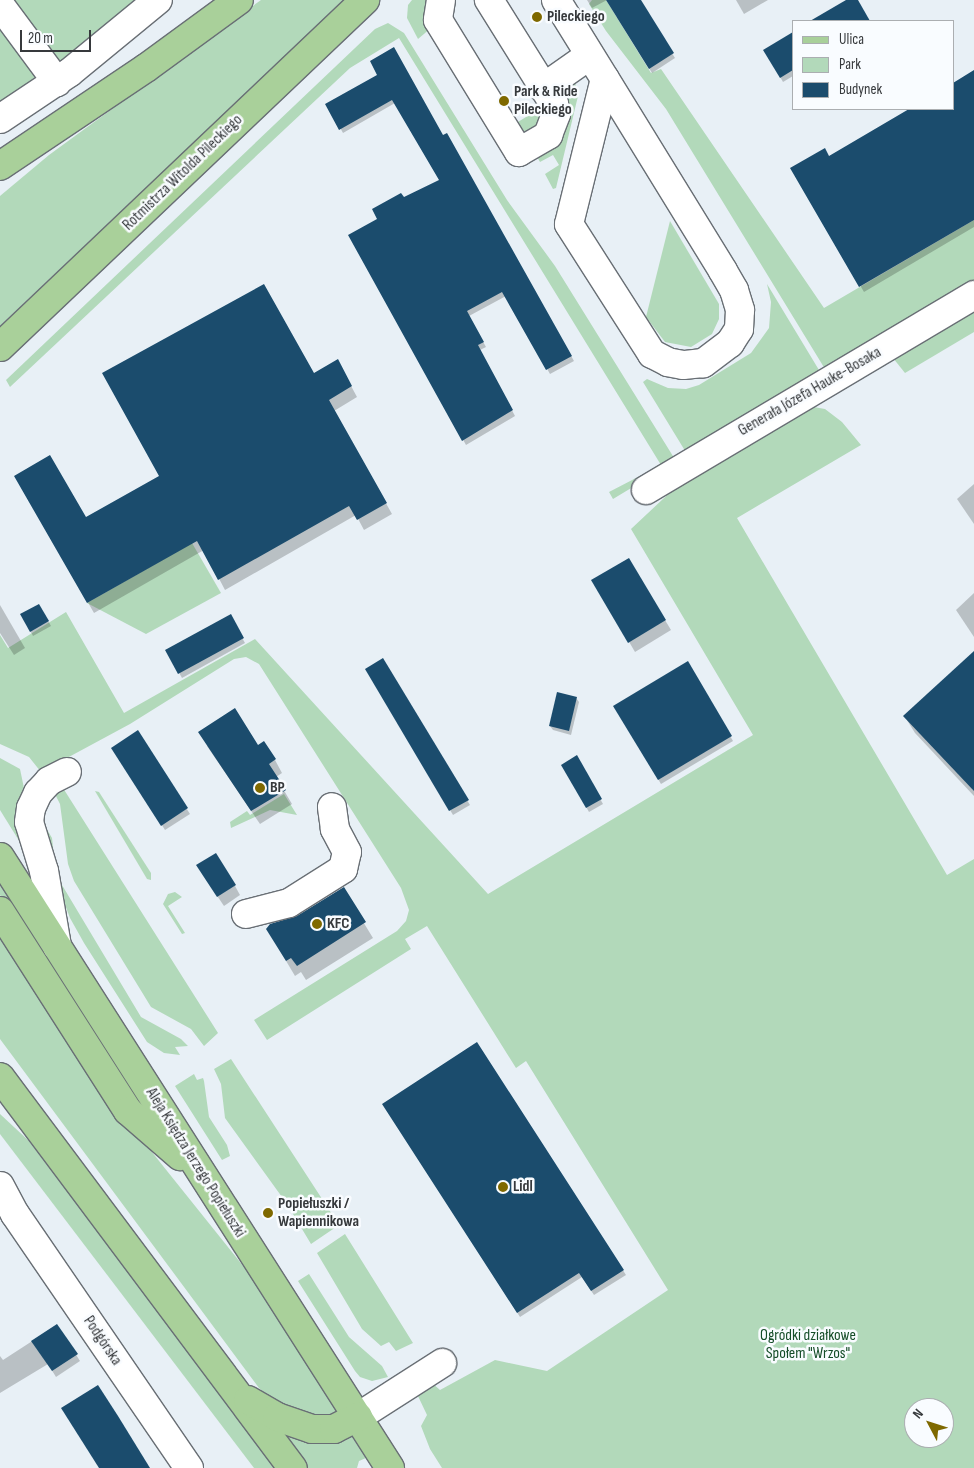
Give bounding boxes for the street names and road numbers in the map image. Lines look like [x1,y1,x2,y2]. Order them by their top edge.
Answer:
street label: Rotmistrza Witolda Pileckiego [119,111,247,235]
street label: Generała Józefa Hauke-Bosaka [735,343,885,441]
street label: Aleja Księdza Jerzego Popiełuszki [141,1085,249,1241]
street label: Podgórska [79,1313,125,1369]

